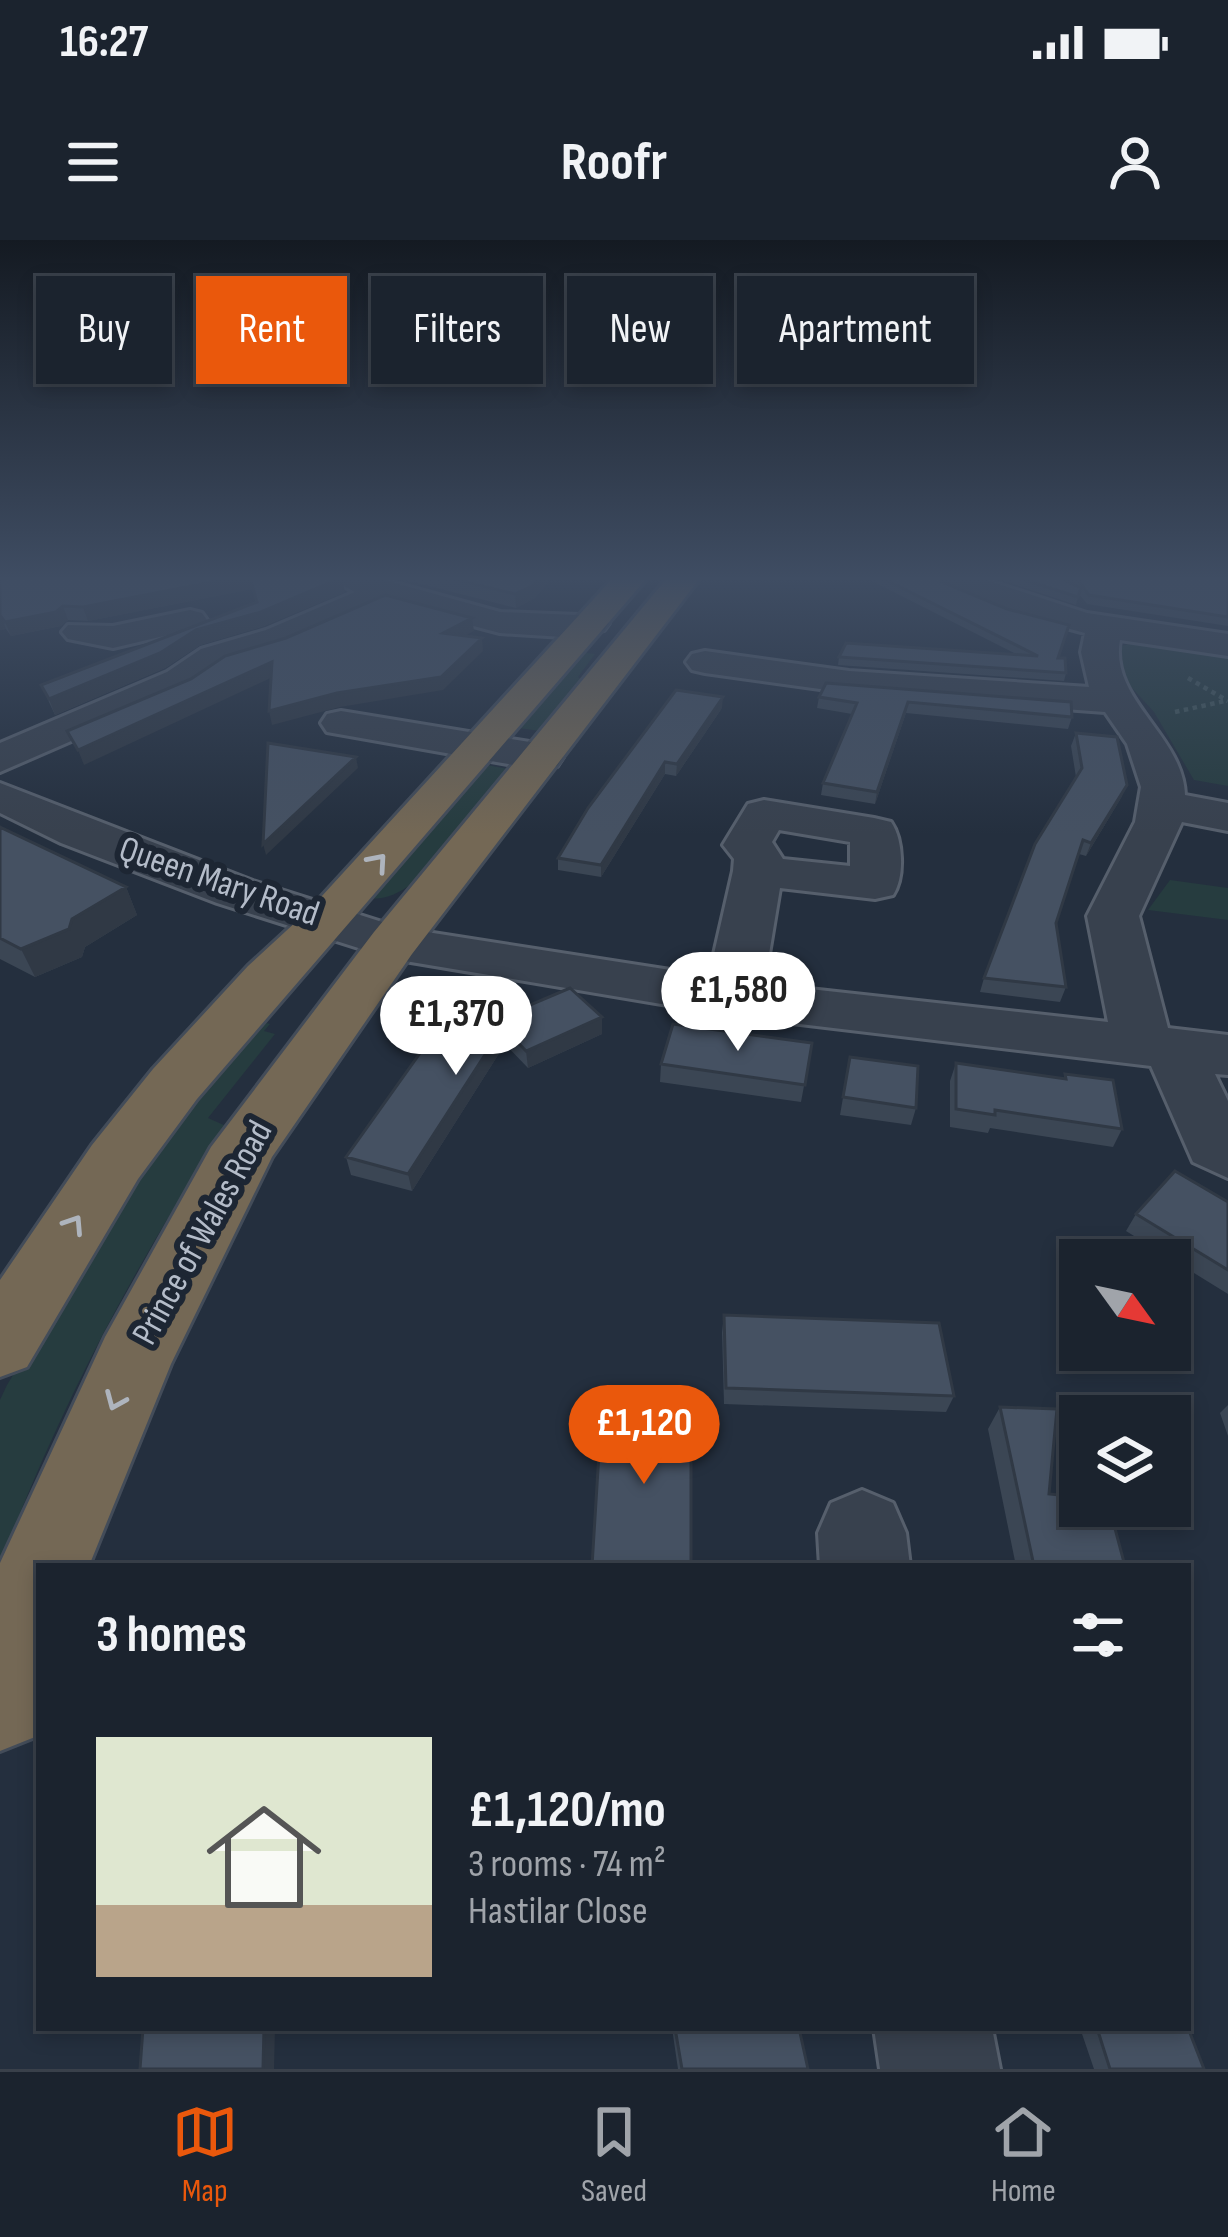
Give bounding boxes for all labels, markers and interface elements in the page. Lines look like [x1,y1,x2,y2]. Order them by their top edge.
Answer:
text: 16:27 [60,15,148,70]
icon: menu [60,129,126,195]
icon: person [1102,129,1168,195]
text: Roofr [561,130,667,195]
chip: Buy [36,276,172,384]
chip: Rent [196,276,347,384]
chip: Filters [371,276,543,384]
chip: New [567,276,713,384]
chip: Apartment [737,276,974,384]
street label: Queen Mary Road [114,828,324,936]
one-way arrow [364,854,386,876]
pin: £1,580 [640,952,836,1054]
text: £1,580 [688,967,788,1014]
pin: £1,370 [358,976,554,1078]
text: £1,370 [407,991,505,1038]
street label: Prince of Wales Road [124,1114,282,1352]
one-way arrow [60,1216,82,1238]
north arrow [1059,1239,1191,1371]
map controls [1059,1239,1191,1527]
pin: £1,120 [546,1385,742,1487]
one-way arrow [106,1389,130,1410]
button: layers [1059,1395,1191,1527]
text: £1,120 [596,1400,692,1447]
icon: filters [1065,1602,1131,1668]
text: 3 homes [96,1605,247,1666]
text: £1,120/mo [468,1780,666,1841]
icon: home [192,1785,336,1929]
text: 3 rooms · 74 m² [468,1841,666,1888]
text: Hastilar Close [468,1888,648,1935]
tab: Map [172,2099,238,2211]
tab: Saved [581,2099,647,2211]
tab: Home [990,2099,1056,2211]

